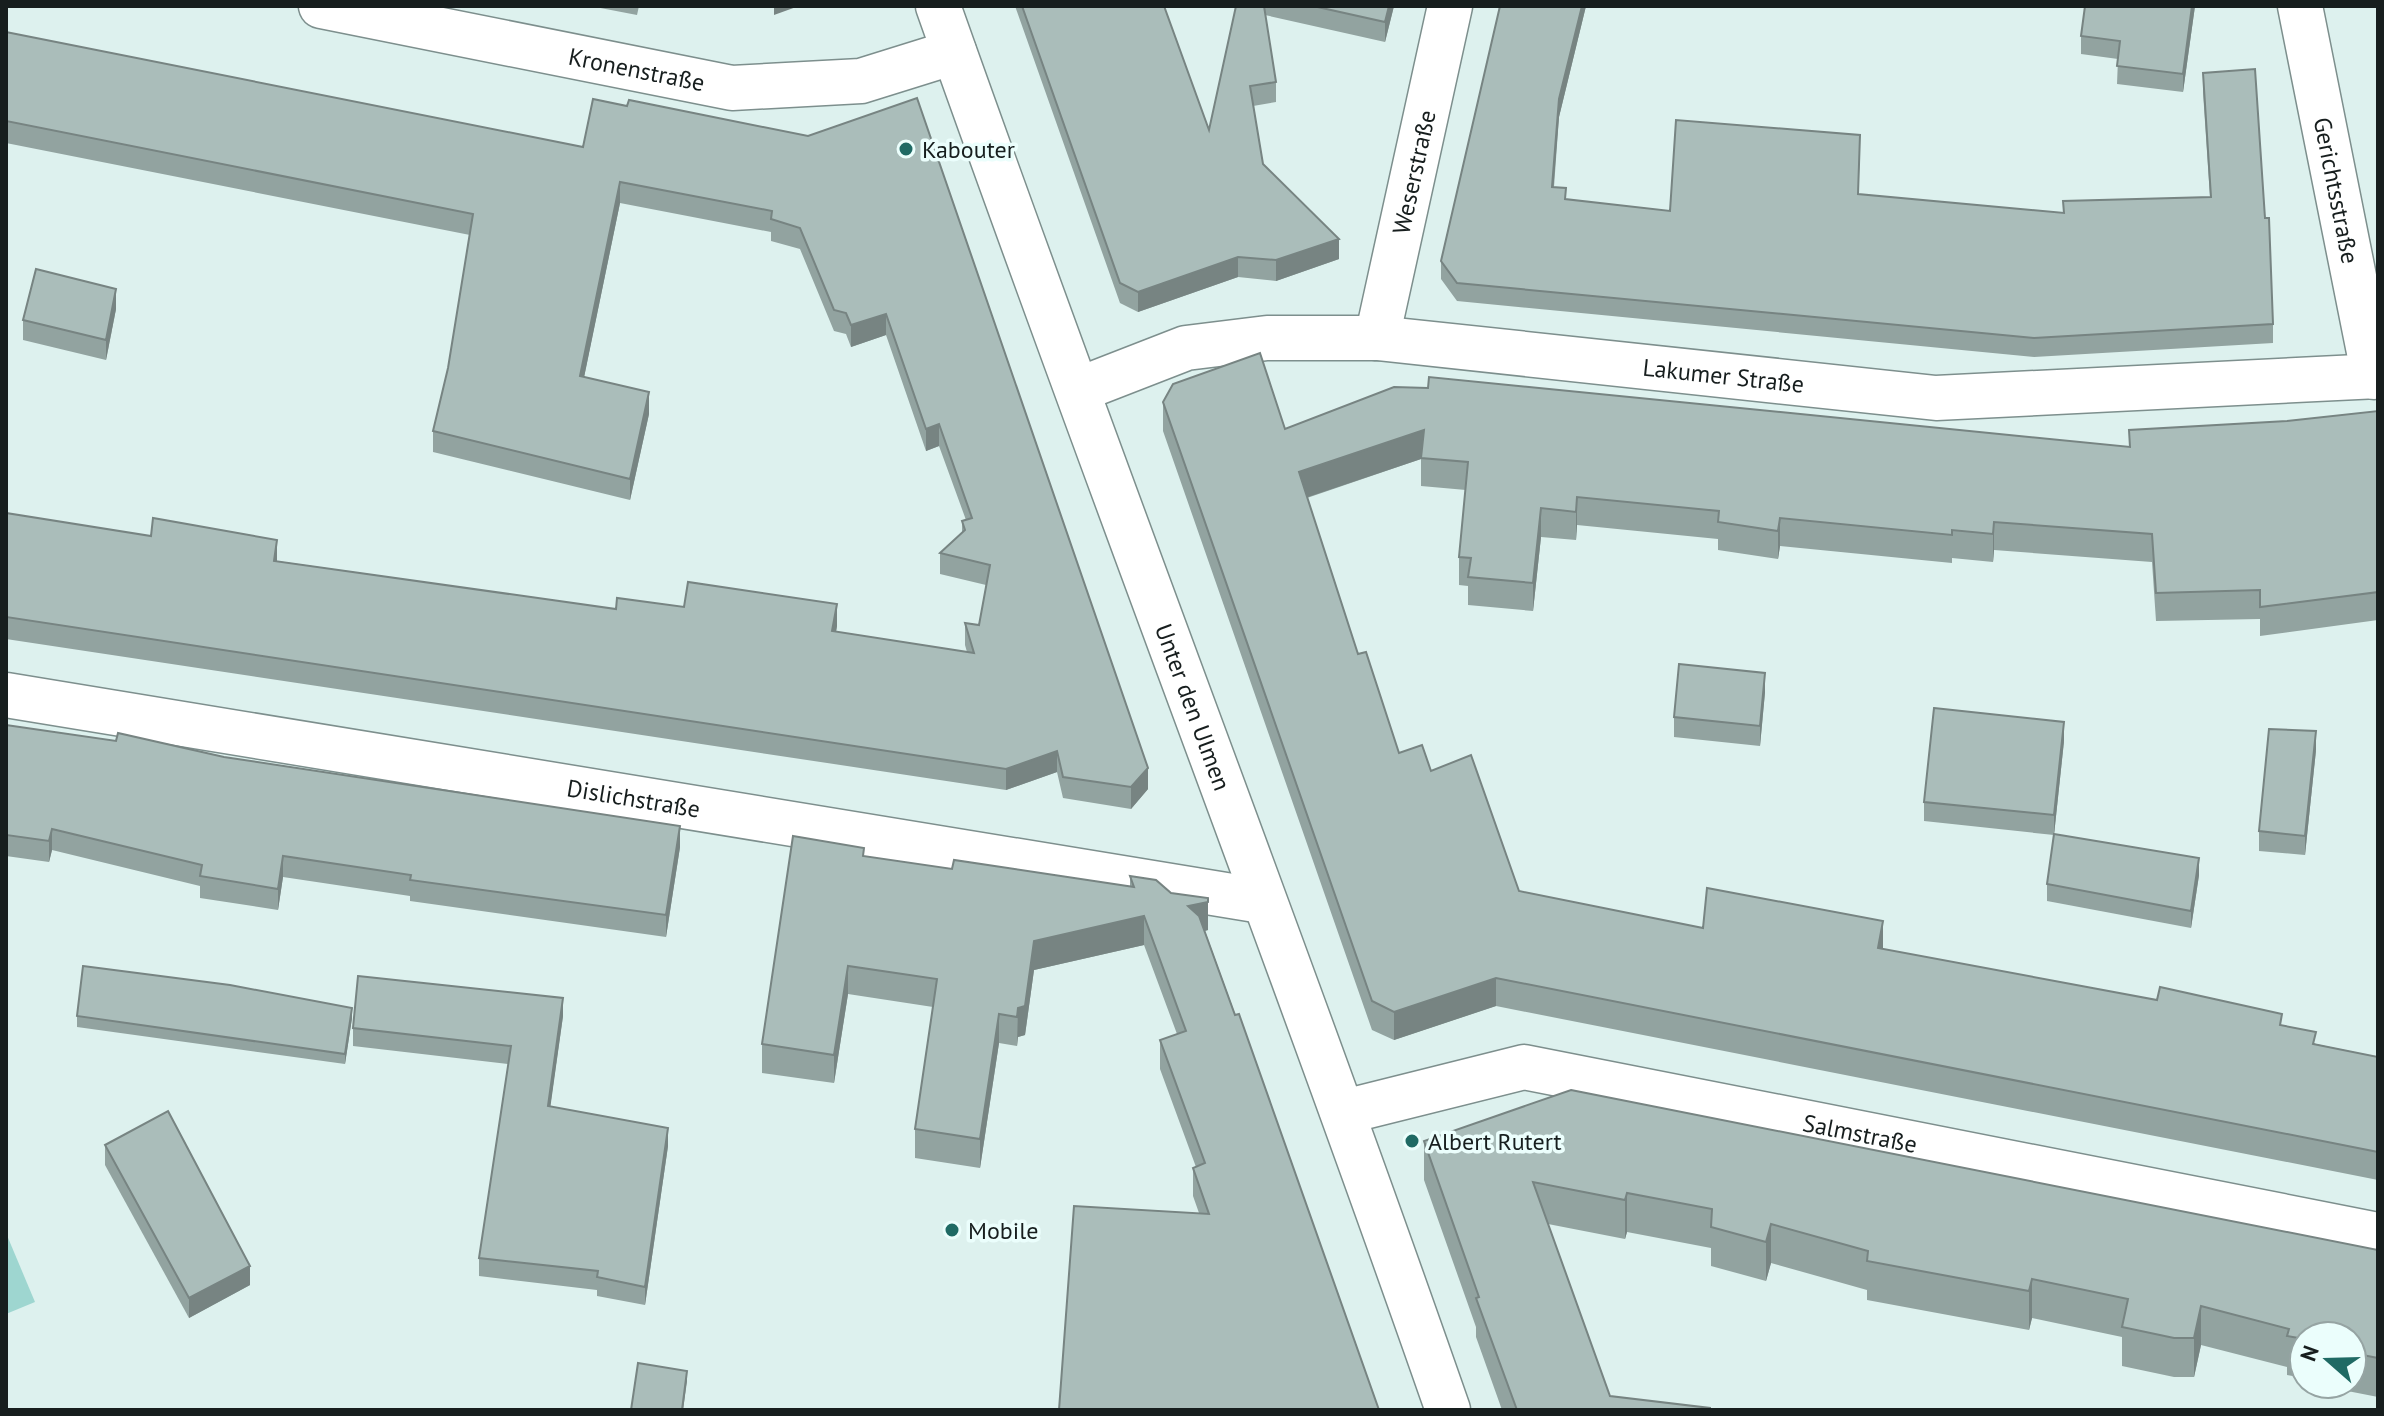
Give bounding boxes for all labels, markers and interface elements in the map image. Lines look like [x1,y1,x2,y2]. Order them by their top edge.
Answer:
street label: Kronenstraße [566,40,708,98]
street label: Weserstraße [1385,107,1442,237]
street label: Gerichtsstraße [2307,115,2366,266]
place label: Kabouter [922,134,1015,165]
marker: Kabouter [897,140,915,158]
street label: Lakumer Straße [1641,351,1806,399]
street label: Unter den Ulmen [1148,619,1238,795]
street label: Dislichstraße [565,772,702,824]
street label: Salmstraße [1800,1107,1920,1159]
place label: Albert Rutert [1428,1126,1562,1157]
marker: Albert Rutert [1403,1132,1421,1150]
place label: Mobile [968,1215,1038,1246]
marker: Mobile [943,1221,961,1239]
north arrow [2288,1320,2368,1400]
text: N [2294,1342,2325,1365]

